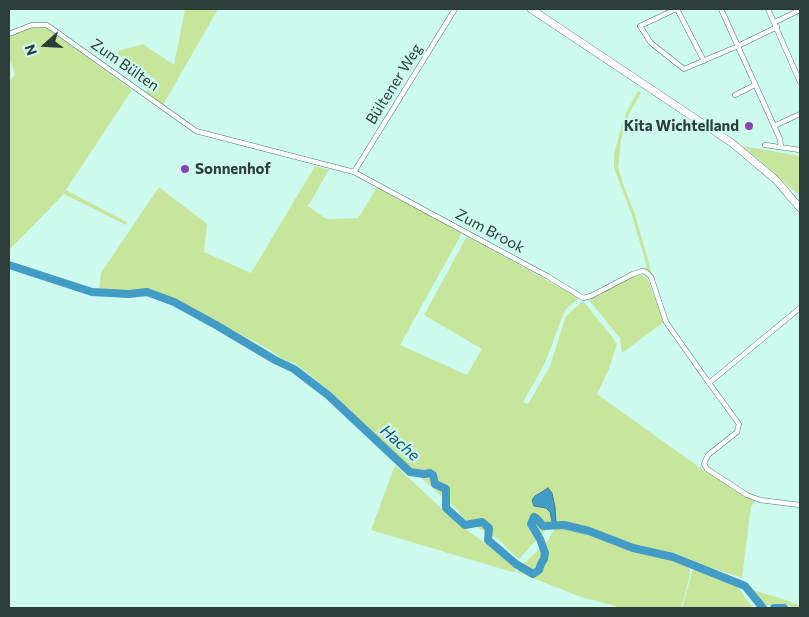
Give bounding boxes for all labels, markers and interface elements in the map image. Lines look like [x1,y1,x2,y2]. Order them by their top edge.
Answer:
north arrow [20,20,70,70]
street label: Zum Bülten [88,35,162,95]
street label: Bültener Weg [362,40,426,128]
text: N [21,42,40,58]
place label: Kita Wichtelland [624,117,739,135]
marker: Kita Wichtelland [743,120,755,132]
place label: Sonnenhof [195,160,271,178]
marker: Sonnenhof [179,163,191,175]
street label: Zum Brook [452,205,528,257]
water label: Hache [376,421,424,465]

